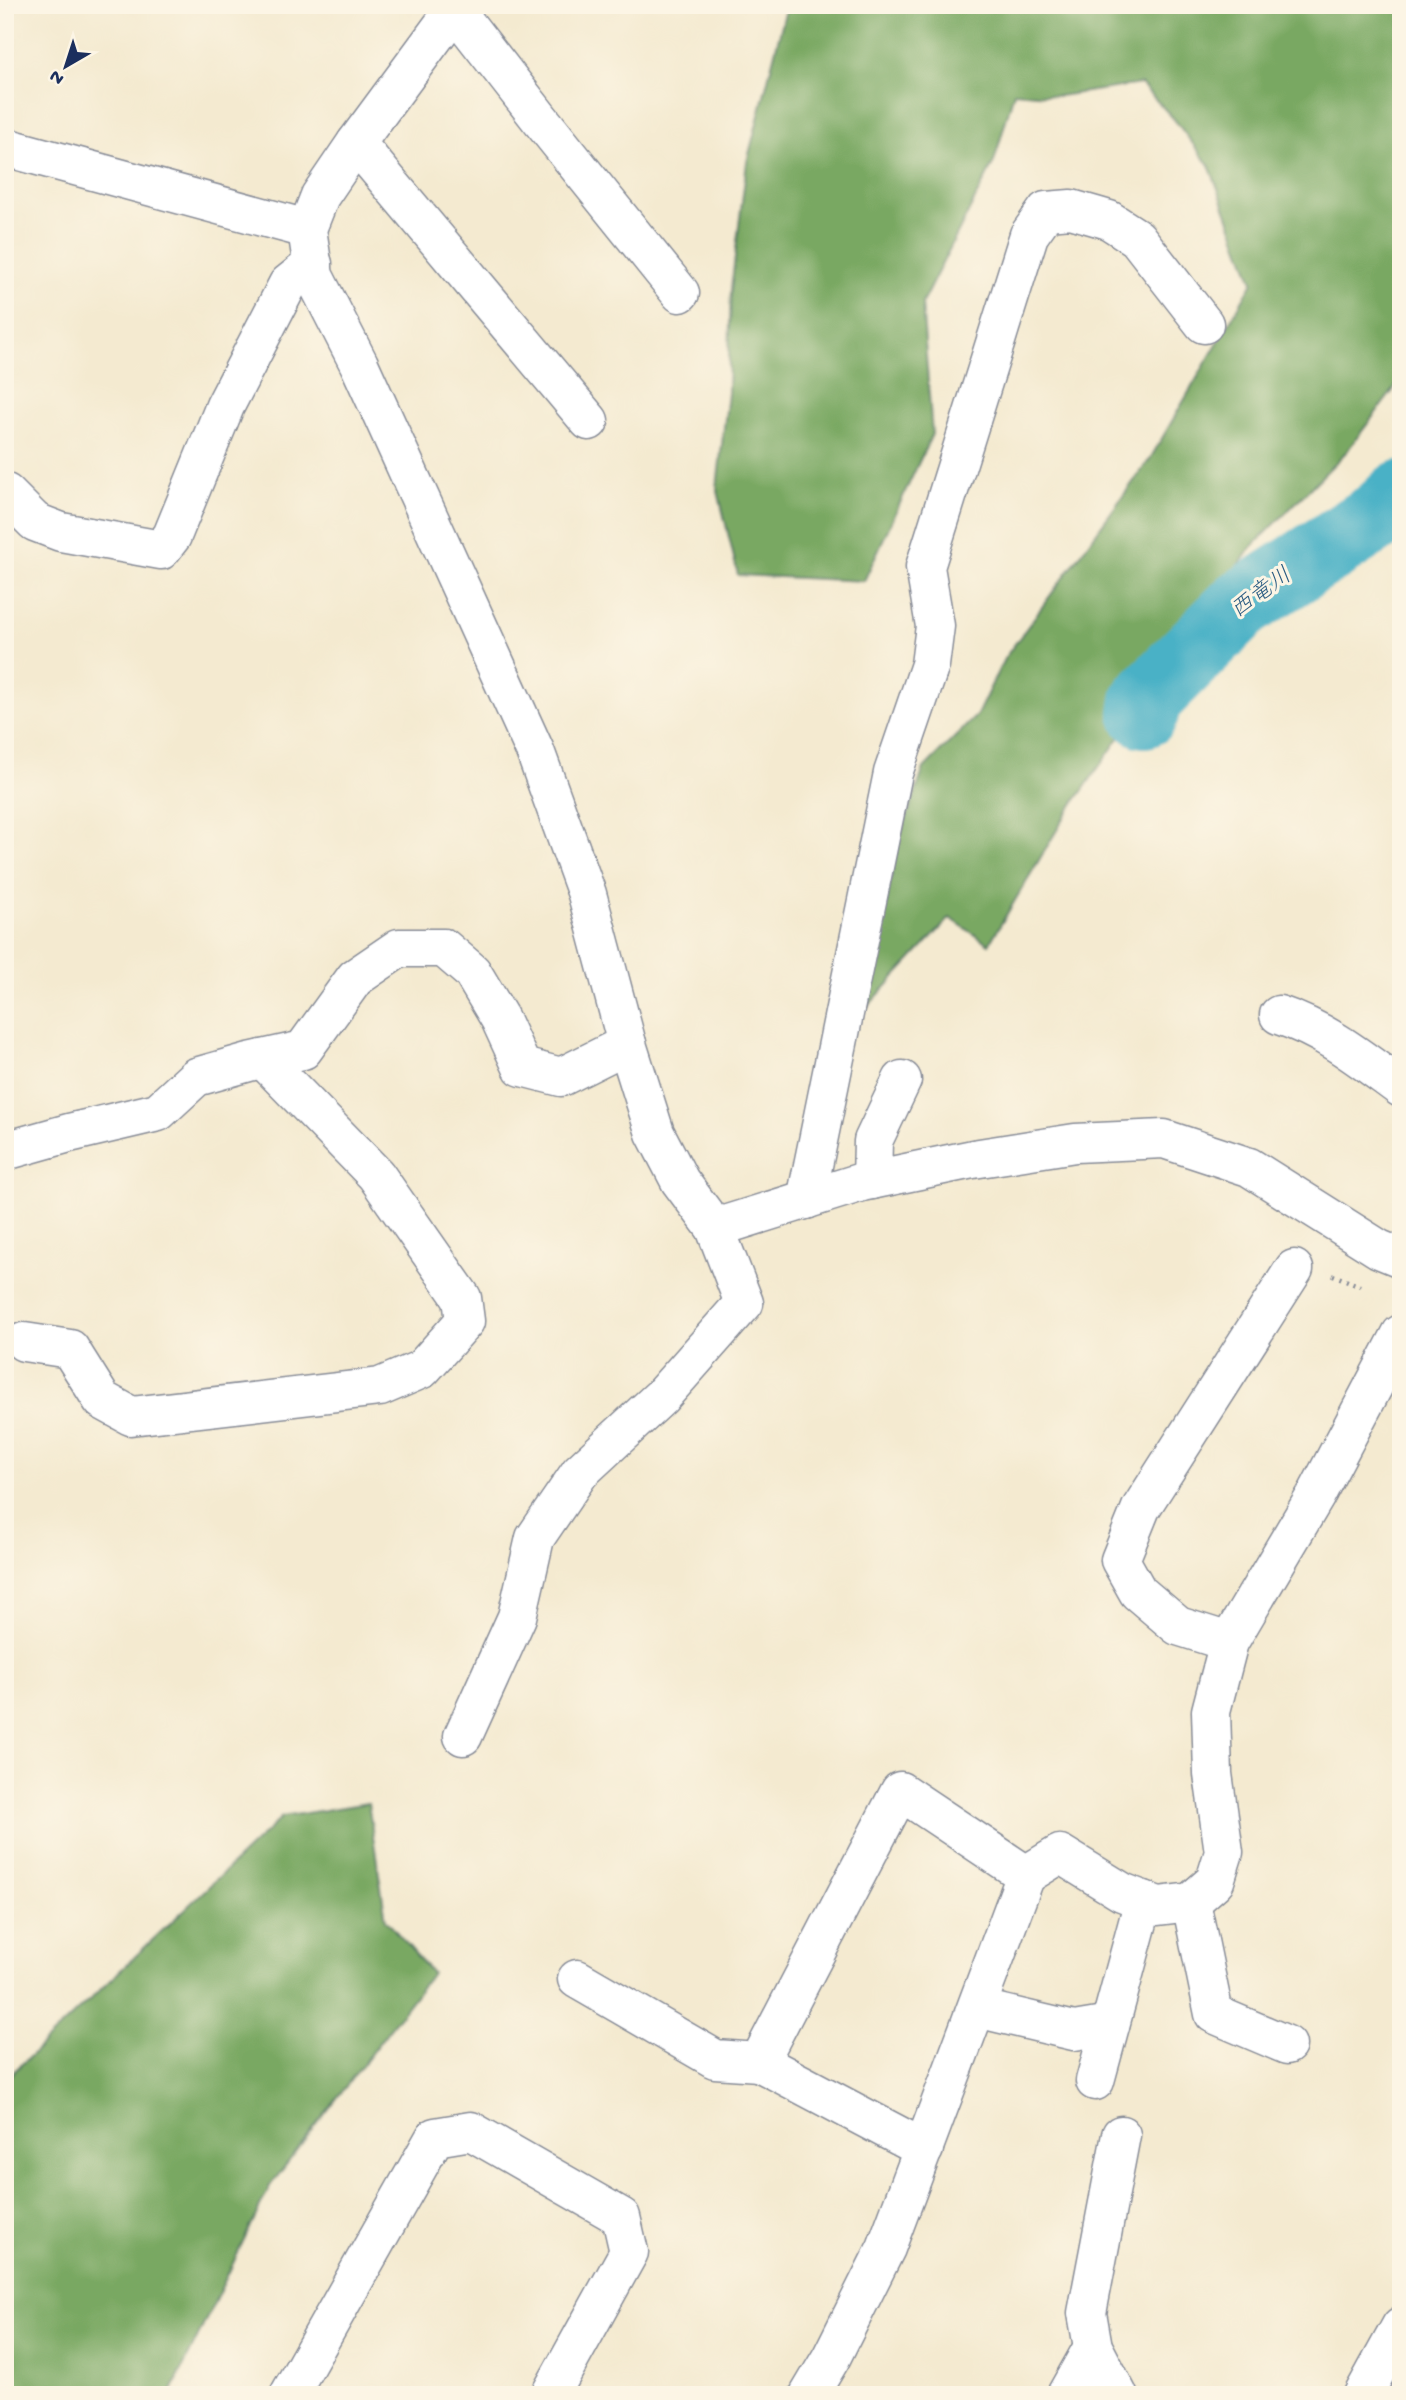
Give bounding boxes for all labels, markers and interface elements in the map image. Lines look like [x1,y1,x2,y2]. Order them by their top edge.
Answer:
north arrow [32,32,102,102]
text: N [45,64,70,89]
water label: 西竜川 [1226,562,1298,625]

